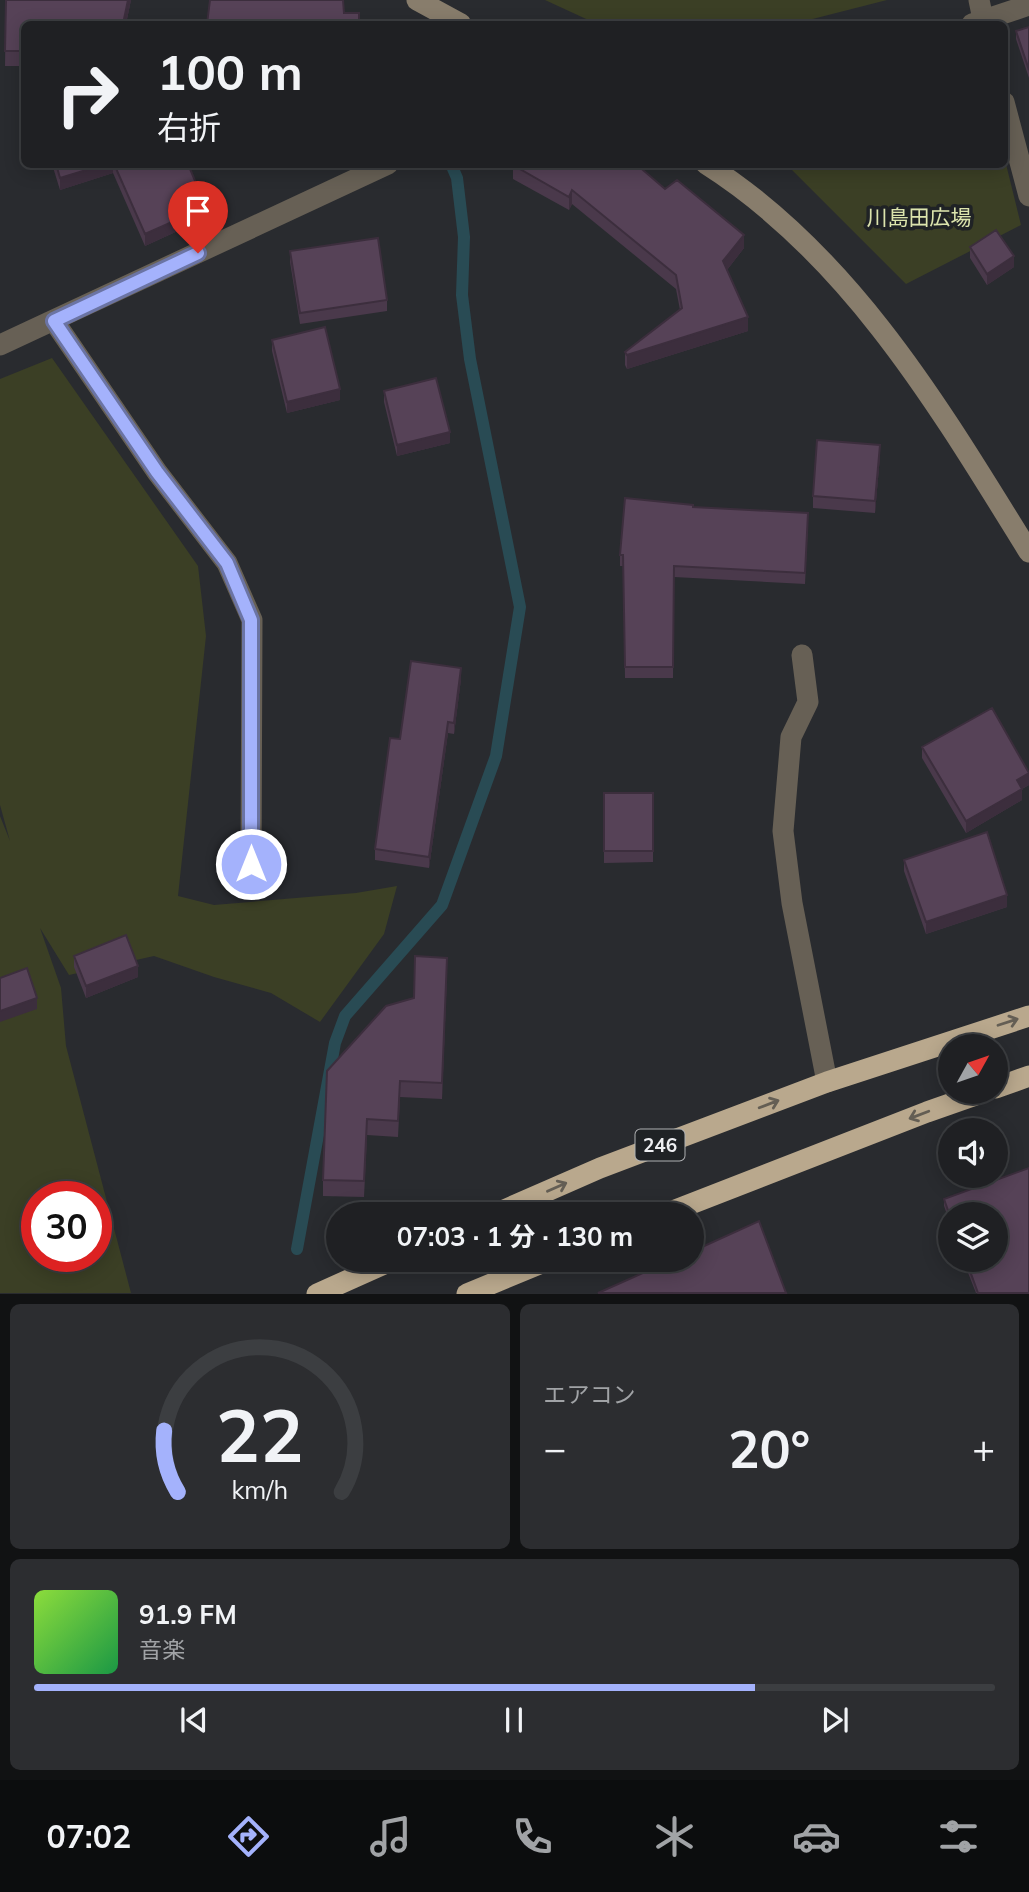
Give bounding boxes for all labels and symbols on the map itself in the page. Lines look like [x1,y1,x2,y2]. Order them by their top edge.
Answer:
pin [168,181,228,253]
park label: 川島田広場 [867,204,972,230]
position arrow [214,827,288,901]
one-way arrow [997,1015,1019,1028]
north arrow [938,1034,1008,1104]
one-way arrow [758,1097,780,1109]
one-way arrow [909,1109,931,1122]
road number: 246 [636,1130,684,1161]
one-way arrow [546,1180,568,1193]
speed limit sign: 30 [21,1181,112,1272]

